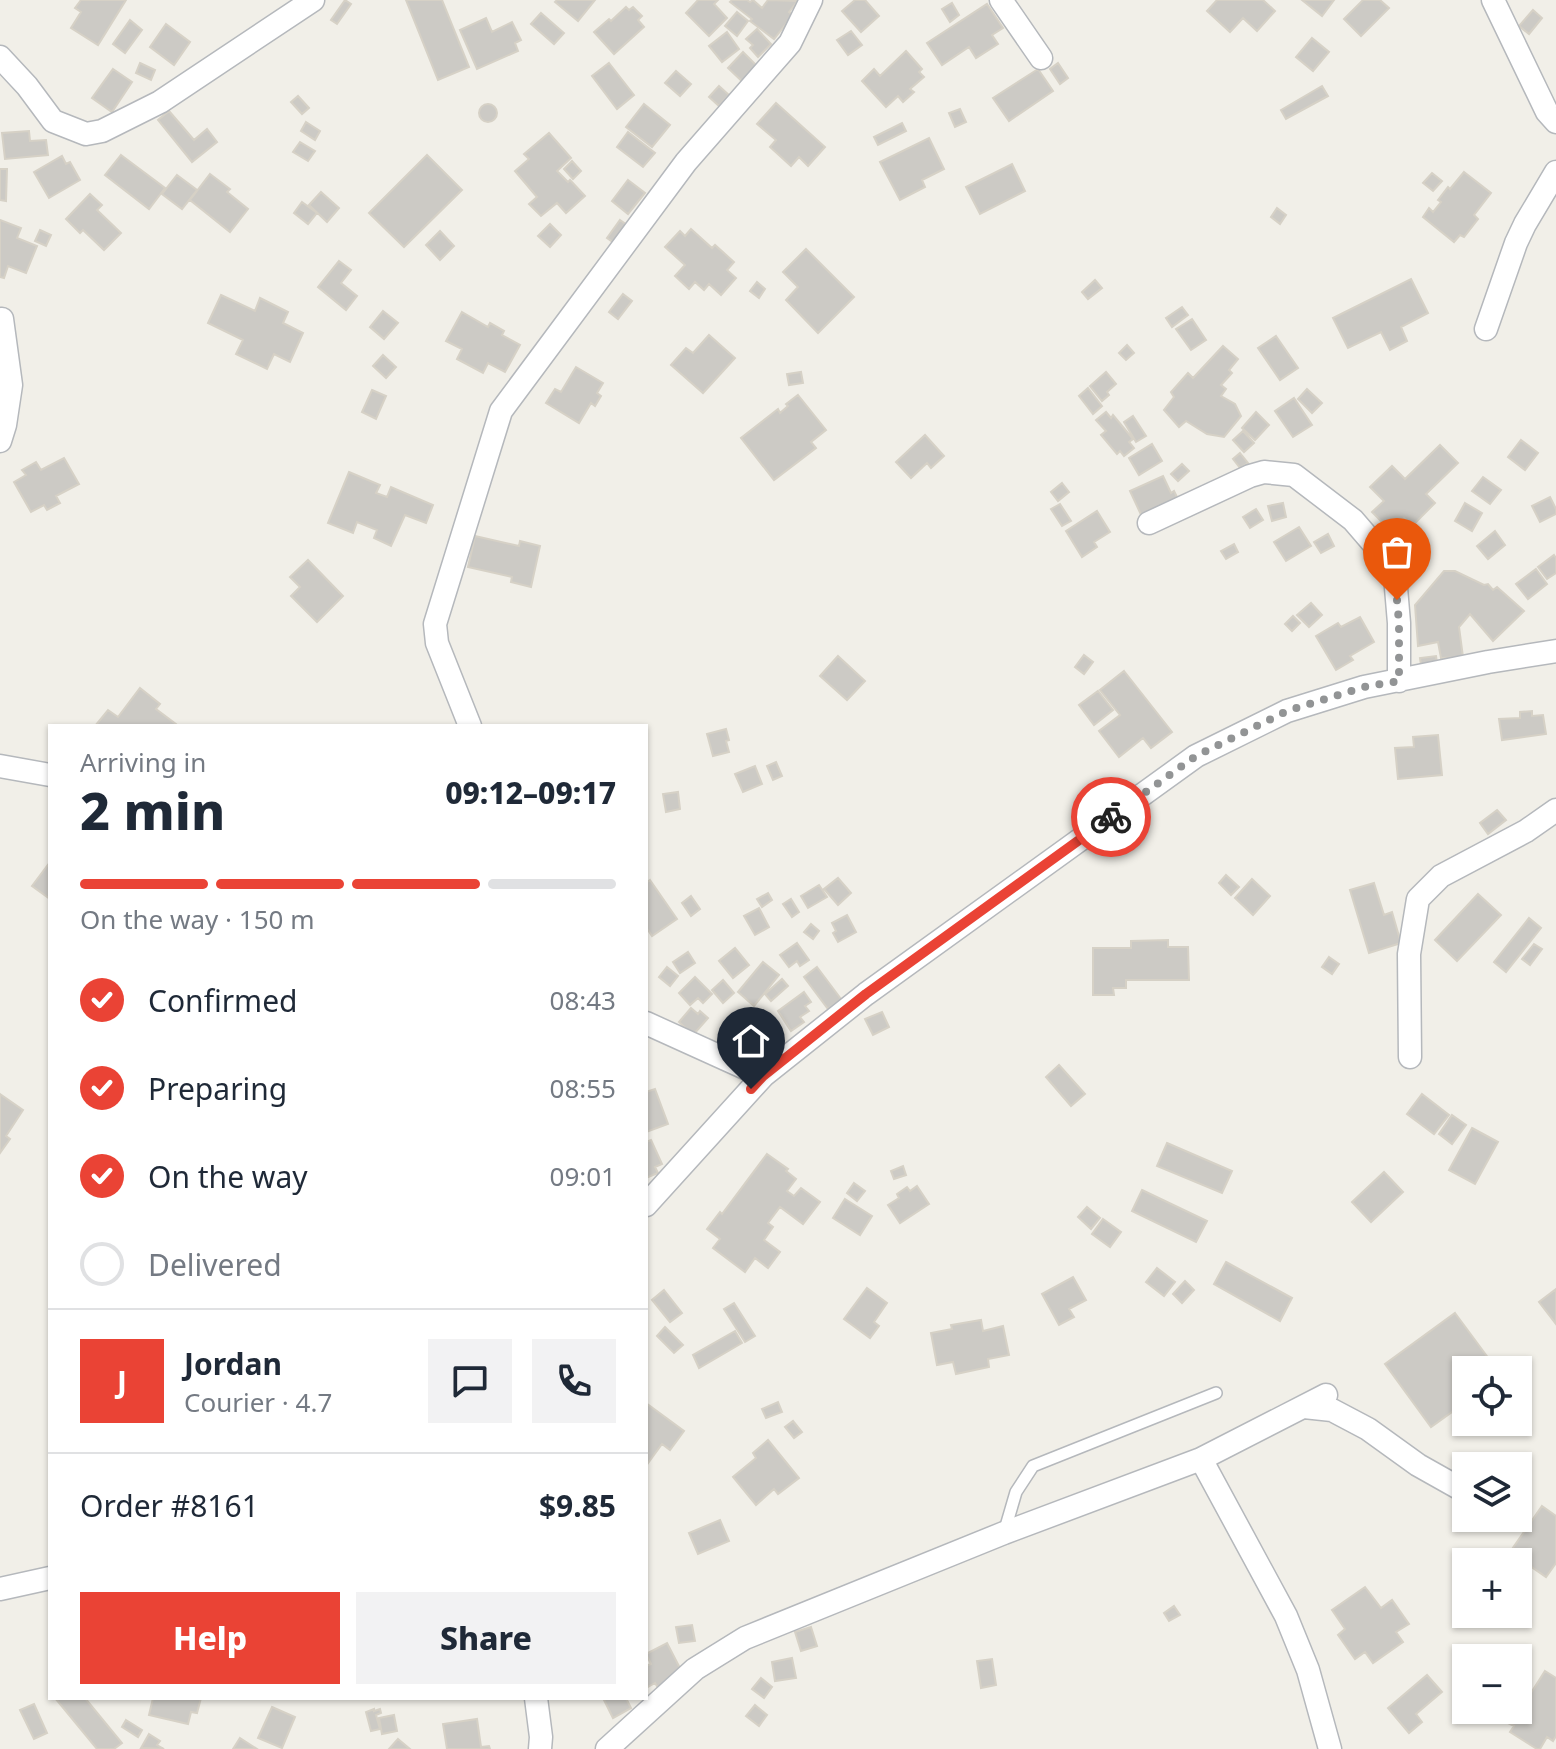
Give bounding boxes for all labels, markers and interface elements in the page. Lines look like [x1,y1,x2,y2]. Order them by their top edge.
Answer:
pin [1363,518,1431,600]
icon: bag [1375,530,1419,574]
text: Arriving in [80,744,206,780]
text: 09:12–09:17 [445,772,616,813]
text: 2 min [80,774,225,845]
courier [1071,777,1151,857]
icon: bike [1089,795,1133,839]
text: On the way · 150 m [80,901,314,937]
icon: check [80,978,124,1022]
text: Confirmed [148,980,298,1021]
text: 08:43 [550,982,616,1018]
pin [717,1007,785,1089]
icon: home [729,1019,773,1063]
icon: check [80,1066,124,1110]
text: Preparing [148,1068,287,1109]
text: 08:55 [550,1070,616,1106]
icon: check [80,1154,124,1198]
text: On the way [148,1156,308,1197]
text: 09:01 [550,1158,616,1194]
text: Delivered [148,1244,282,1285]
button: chat [428,1339,512,1423]
button: phone [532,1339,616,1423]
text: Jordan [184,1343,282,1384]
map controls [1452,1356,1532,1724]
button: locate [1452,1356,1532,1436]
text: J [117,1361,127,1402]
text: Courier · 4.7 [184,1384,332,1420]
button: layers [1452,1452,1532,1532]
text: Order #8161 [80,1485,259,1526]
text: $9.85 [539,1485,616,1526]
button: + [1452,1548,1532,1628]
button: Help [80,1592,340,1684]
button: Share [356,1592,616,1684]
button: − [1452,1644,1532,1724]

